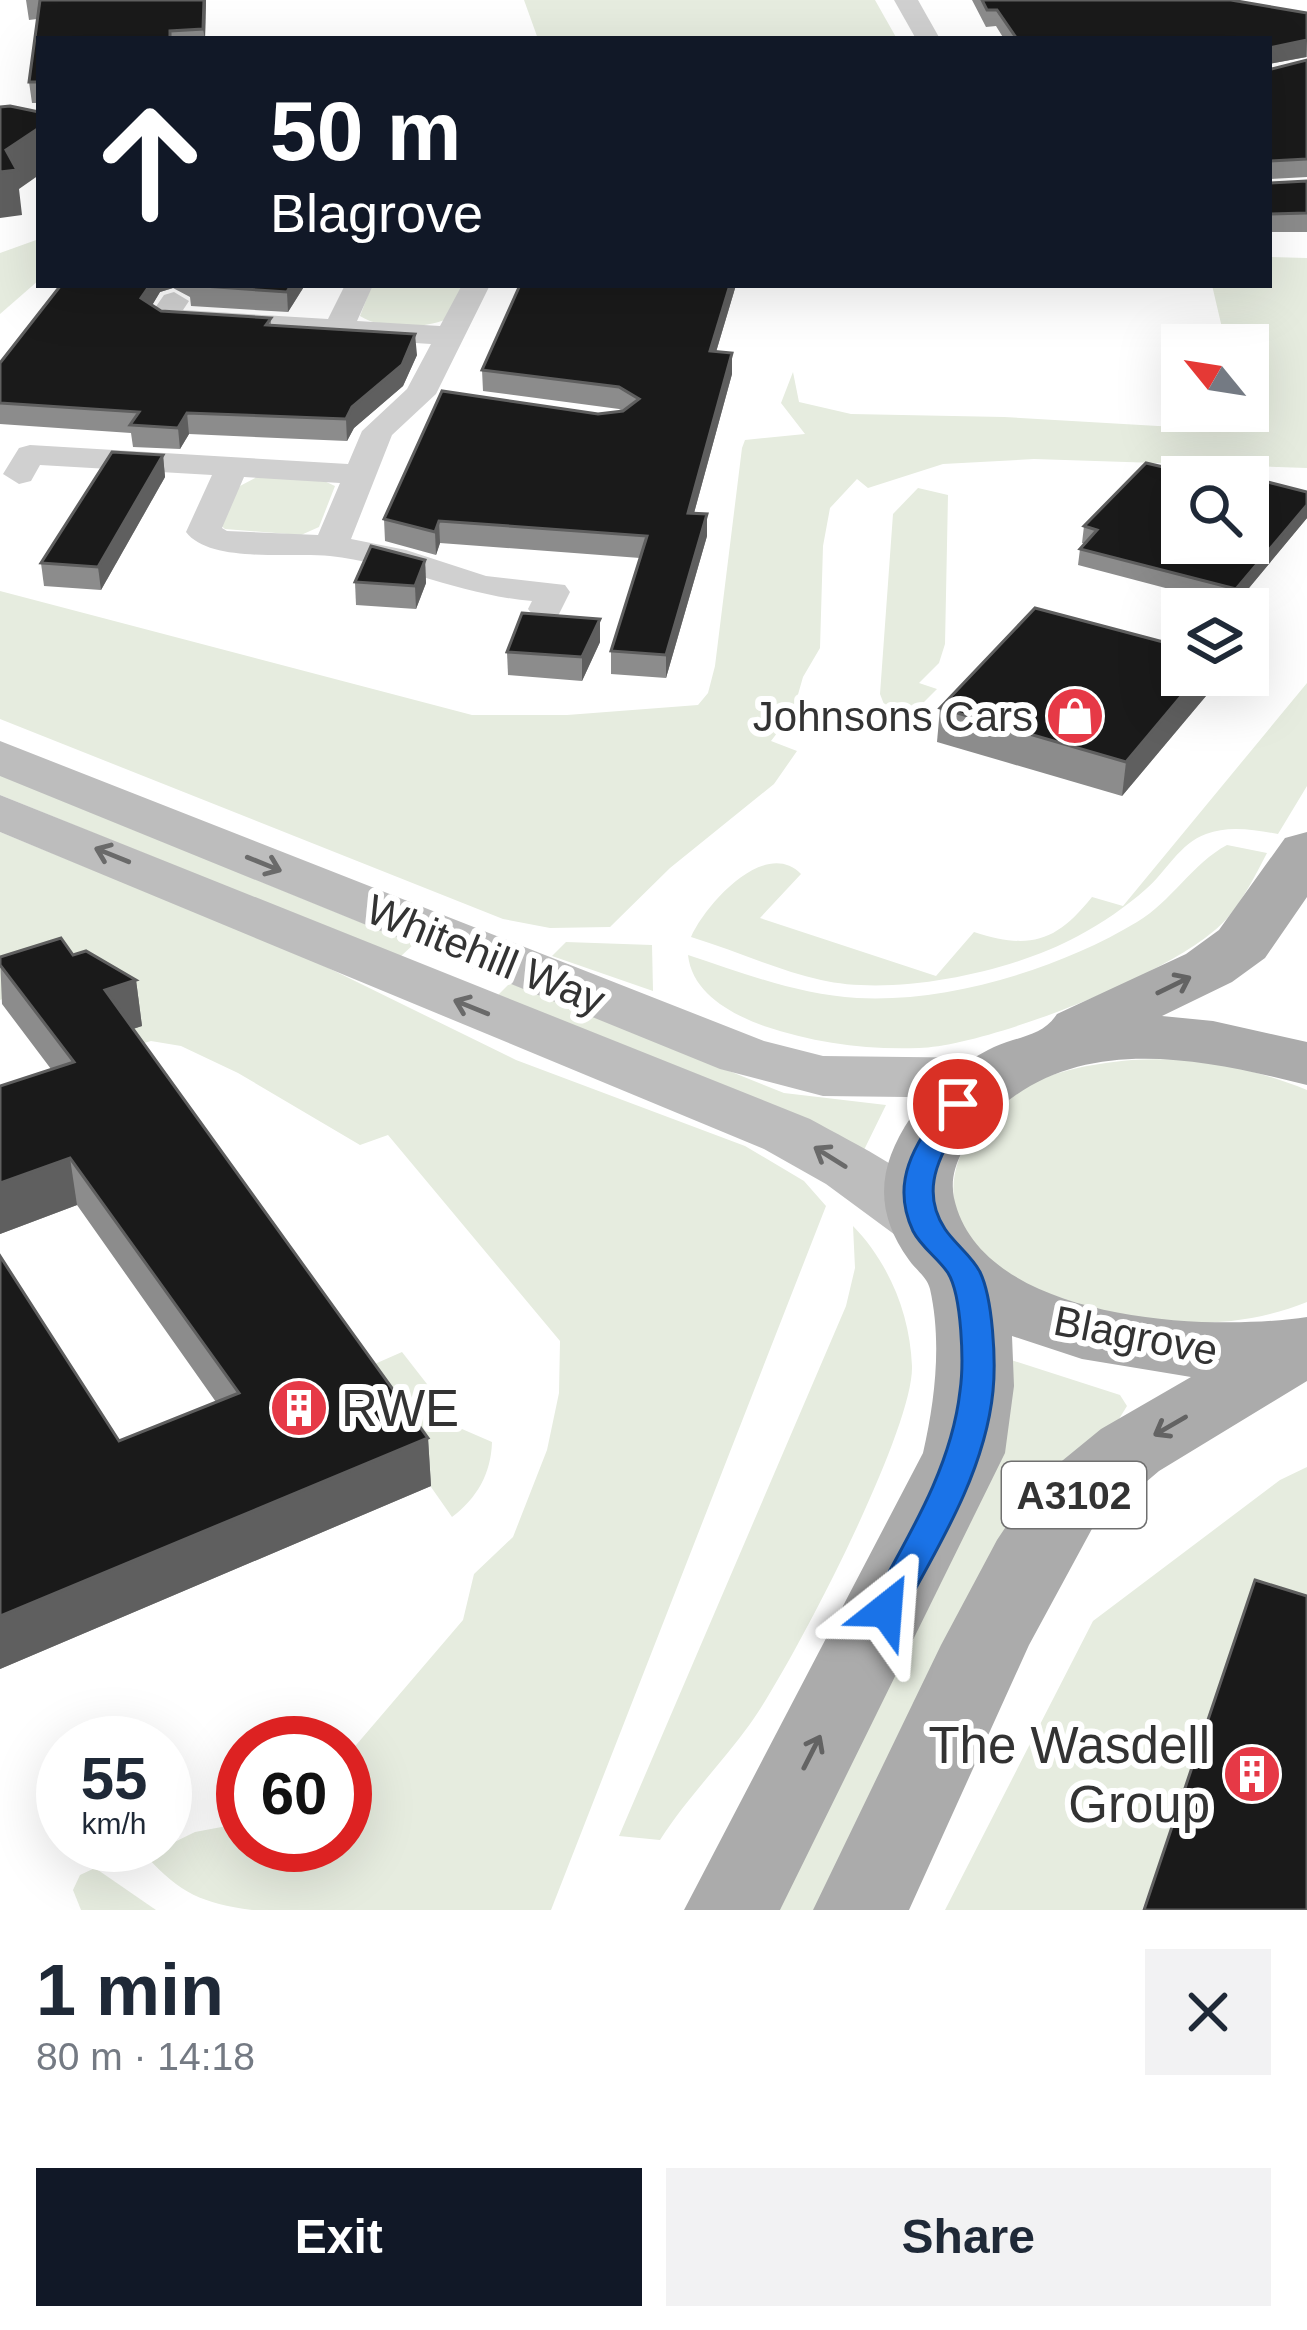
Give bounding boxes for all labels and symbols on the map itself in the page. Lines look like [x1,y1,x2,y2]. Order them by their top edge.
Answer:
north arrow [1161,324,1269,432]
shop icon: Johnsons Cars [1044,685,1106,747]
place label: Johnsons Cars [753,693,1033,740]
one-way arrow [94,842,131,864]
one-way arrow [244,855,281,876]
street label: Whitehill Way [360,885,612,1024]
one-way arrow [1156,973,1191,996]
one-way arrow [453,994,490,1016]
pin [907,1053,1009,1155]
one-way arrow [814,1145,848,1169]
street label: Blagrove [1050,1297,1222,1374]
building icon: RWE [268,1377,330,1439]
place label: RWE [341,1380,459,1437]
one-way arrow [1153,1415,1188,1439]
road number: A3102 [1002,1462,1146,1528]
position arrow [823,1547,949,1673]
speed limit sign: 60 [216,1716,372,1872]
place label: The Wasdell Group [928,1717,1210,1833]
one-way arrow [801,1736,824,1771]
building icon: The Wasdell Group [1221,1743,1283,1805]

